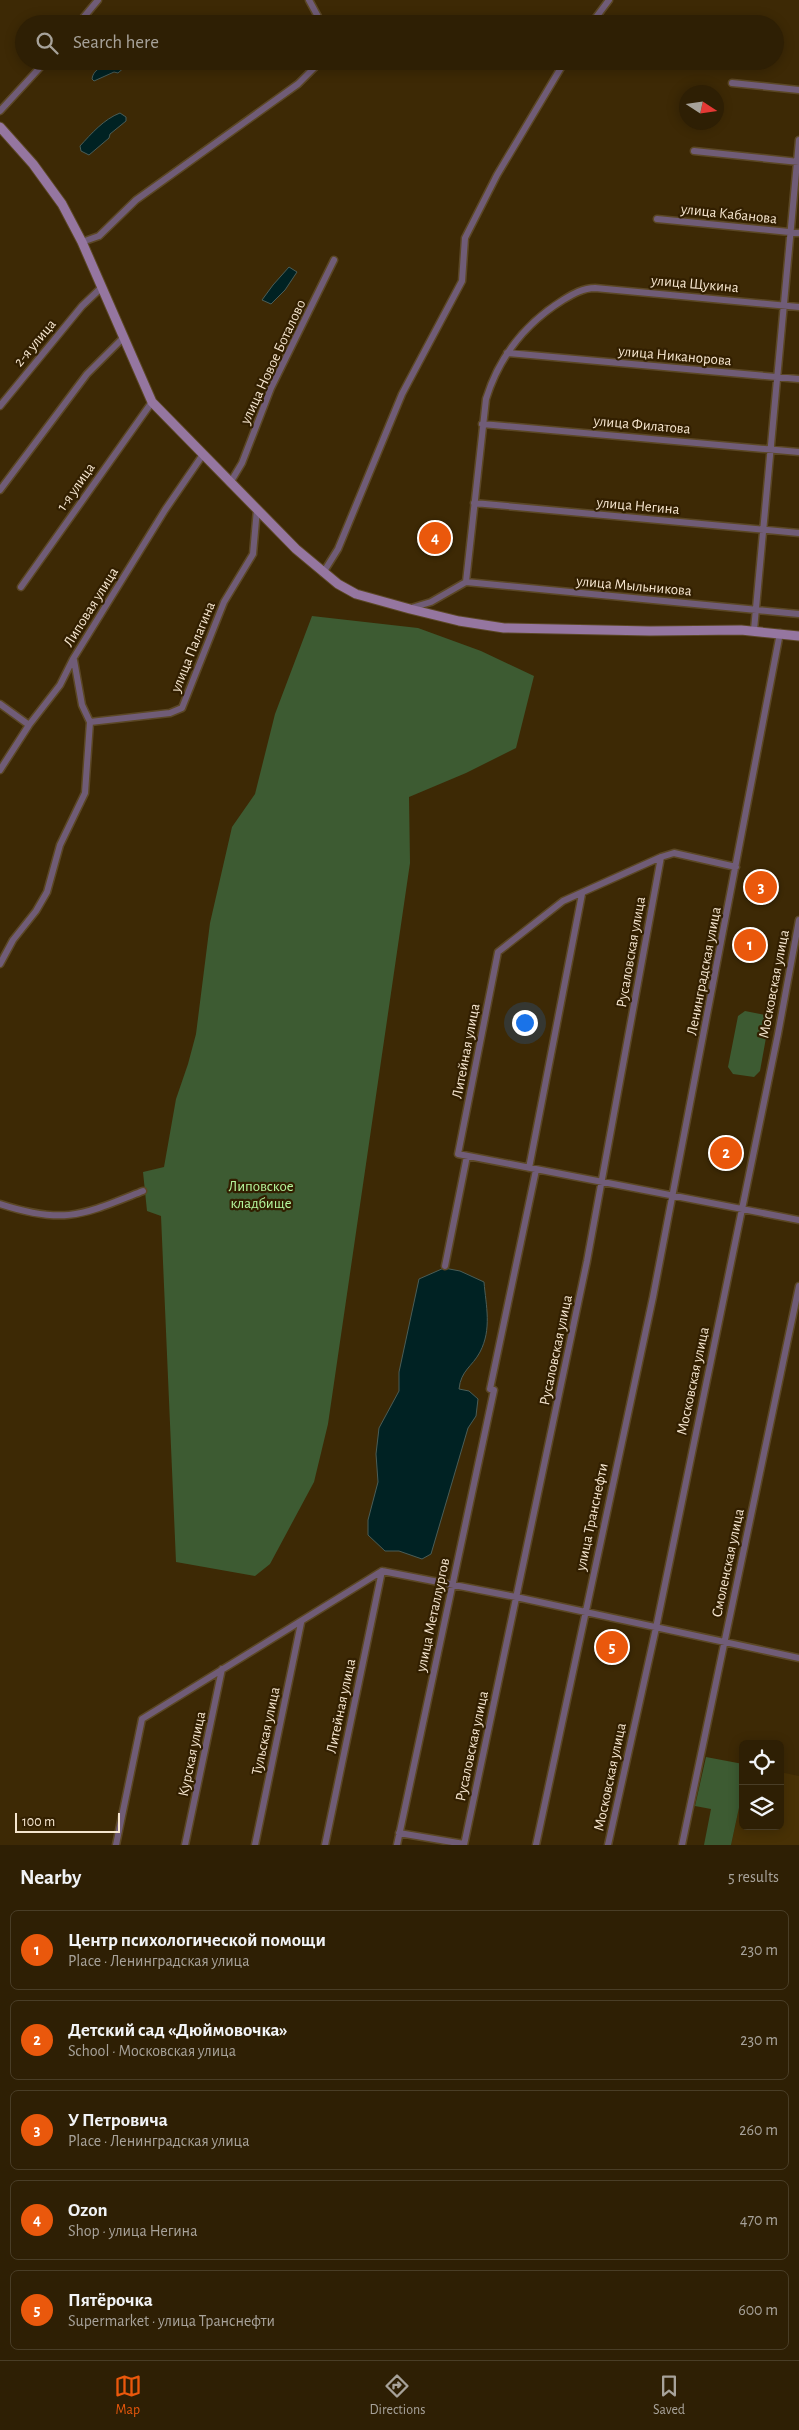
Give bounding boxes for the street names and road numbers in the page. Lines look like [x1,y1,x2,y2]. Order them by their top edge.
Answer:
street label: улица Кабанова [679,201,778,227]
street label: улица Щукина [650,273,740,295]
street label: улица Новое Боталово [237,297,308,427]
street label: 2-я улица [11,316,59,369]
street label: улица Никанорова [617,343,732,368]
street label: улица Филатова [592,413,691,437]
street label: 1-я улица [54,460,98,514]
street label: улица Негина [595,495,680,517]
street label: Липовая улица [61,565,121,649]
street label: улица Мыльникова [575,573,693,599]
street label: улица Палагина [168,599,218,695]
street label: Русаловская улица [614,895,648,1009]
street label: Ленинградская улица [684,905,724,1037]
street label: Московская улица [756,928,792,1040]
street label: Литейная улица [449,1002,483,1100]
street label: Русаловская улица [537,1293,575,1407]
street label: Московская улица [674,1325,712,1437]
street label: улица Транснефти [573,1462,611,1573]
street label: Смоленская улица [709,1507,747,1619]
street label: улица Металлургов [413,1557,452,1674]
street label: Литейная улица [324,1657,358,1755]
street label: Тульская улица [249,1685,283,1776]
street label: Русаловская улица [453,1689,491,1803]
street label: Курская улица [176,1710,208,1798]
street label: Московская улица [591,1721,629,1833]

